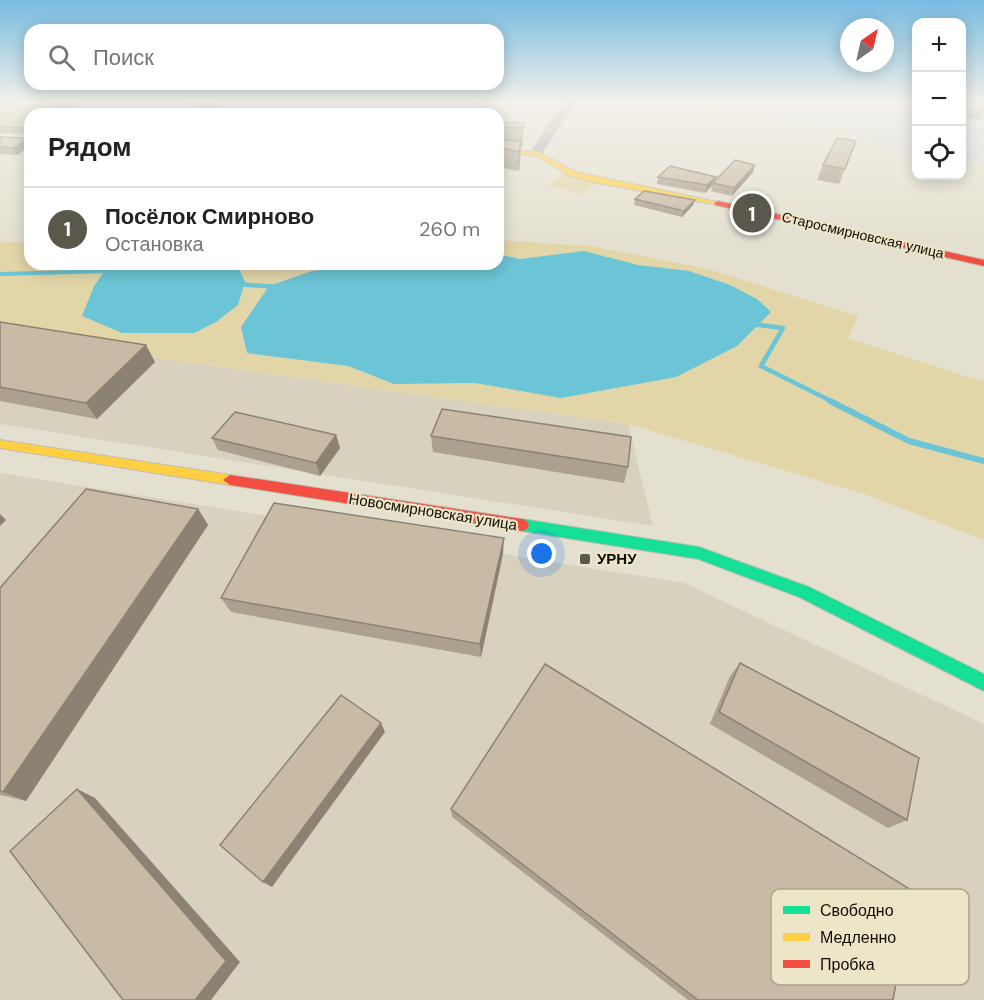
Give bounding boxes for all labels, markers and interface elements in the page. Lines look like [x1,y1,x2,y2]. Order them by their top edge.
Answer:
north arrow [840,18,894,72]
map controls [912,18,966,180]
button: + [912,18,966,72]
search box [24,24,504,90]
icon: search [45,41,78,74]
text: Поиск [93,43,154,72]
button: − [912,72,966,126]
button: locate [912,126,966,180]
text: Рядом [48,130,131,164]
pin: 1 [732,190,771,236]
text: Посёлок Смирново [105,202,314,231]
street label: Старосмирновская улица [780,208,946,262]
text: 1 [64,216,71,242]
text: 260 m [419,216,480,242]
text: Остановка [105,231,204,257]
street label: Новосмирновская улица [347,489,519,535]
your location [527,539,556,568]
place label: УРНУ [597,549,637,569]
marker: УРНУ [578,552,592,566]
legend [771,889,969,985]
text: Свободно [820,900,894,921]
text: Медленно [820,927,896,948]
text: Пробка [820,954,875,975]

